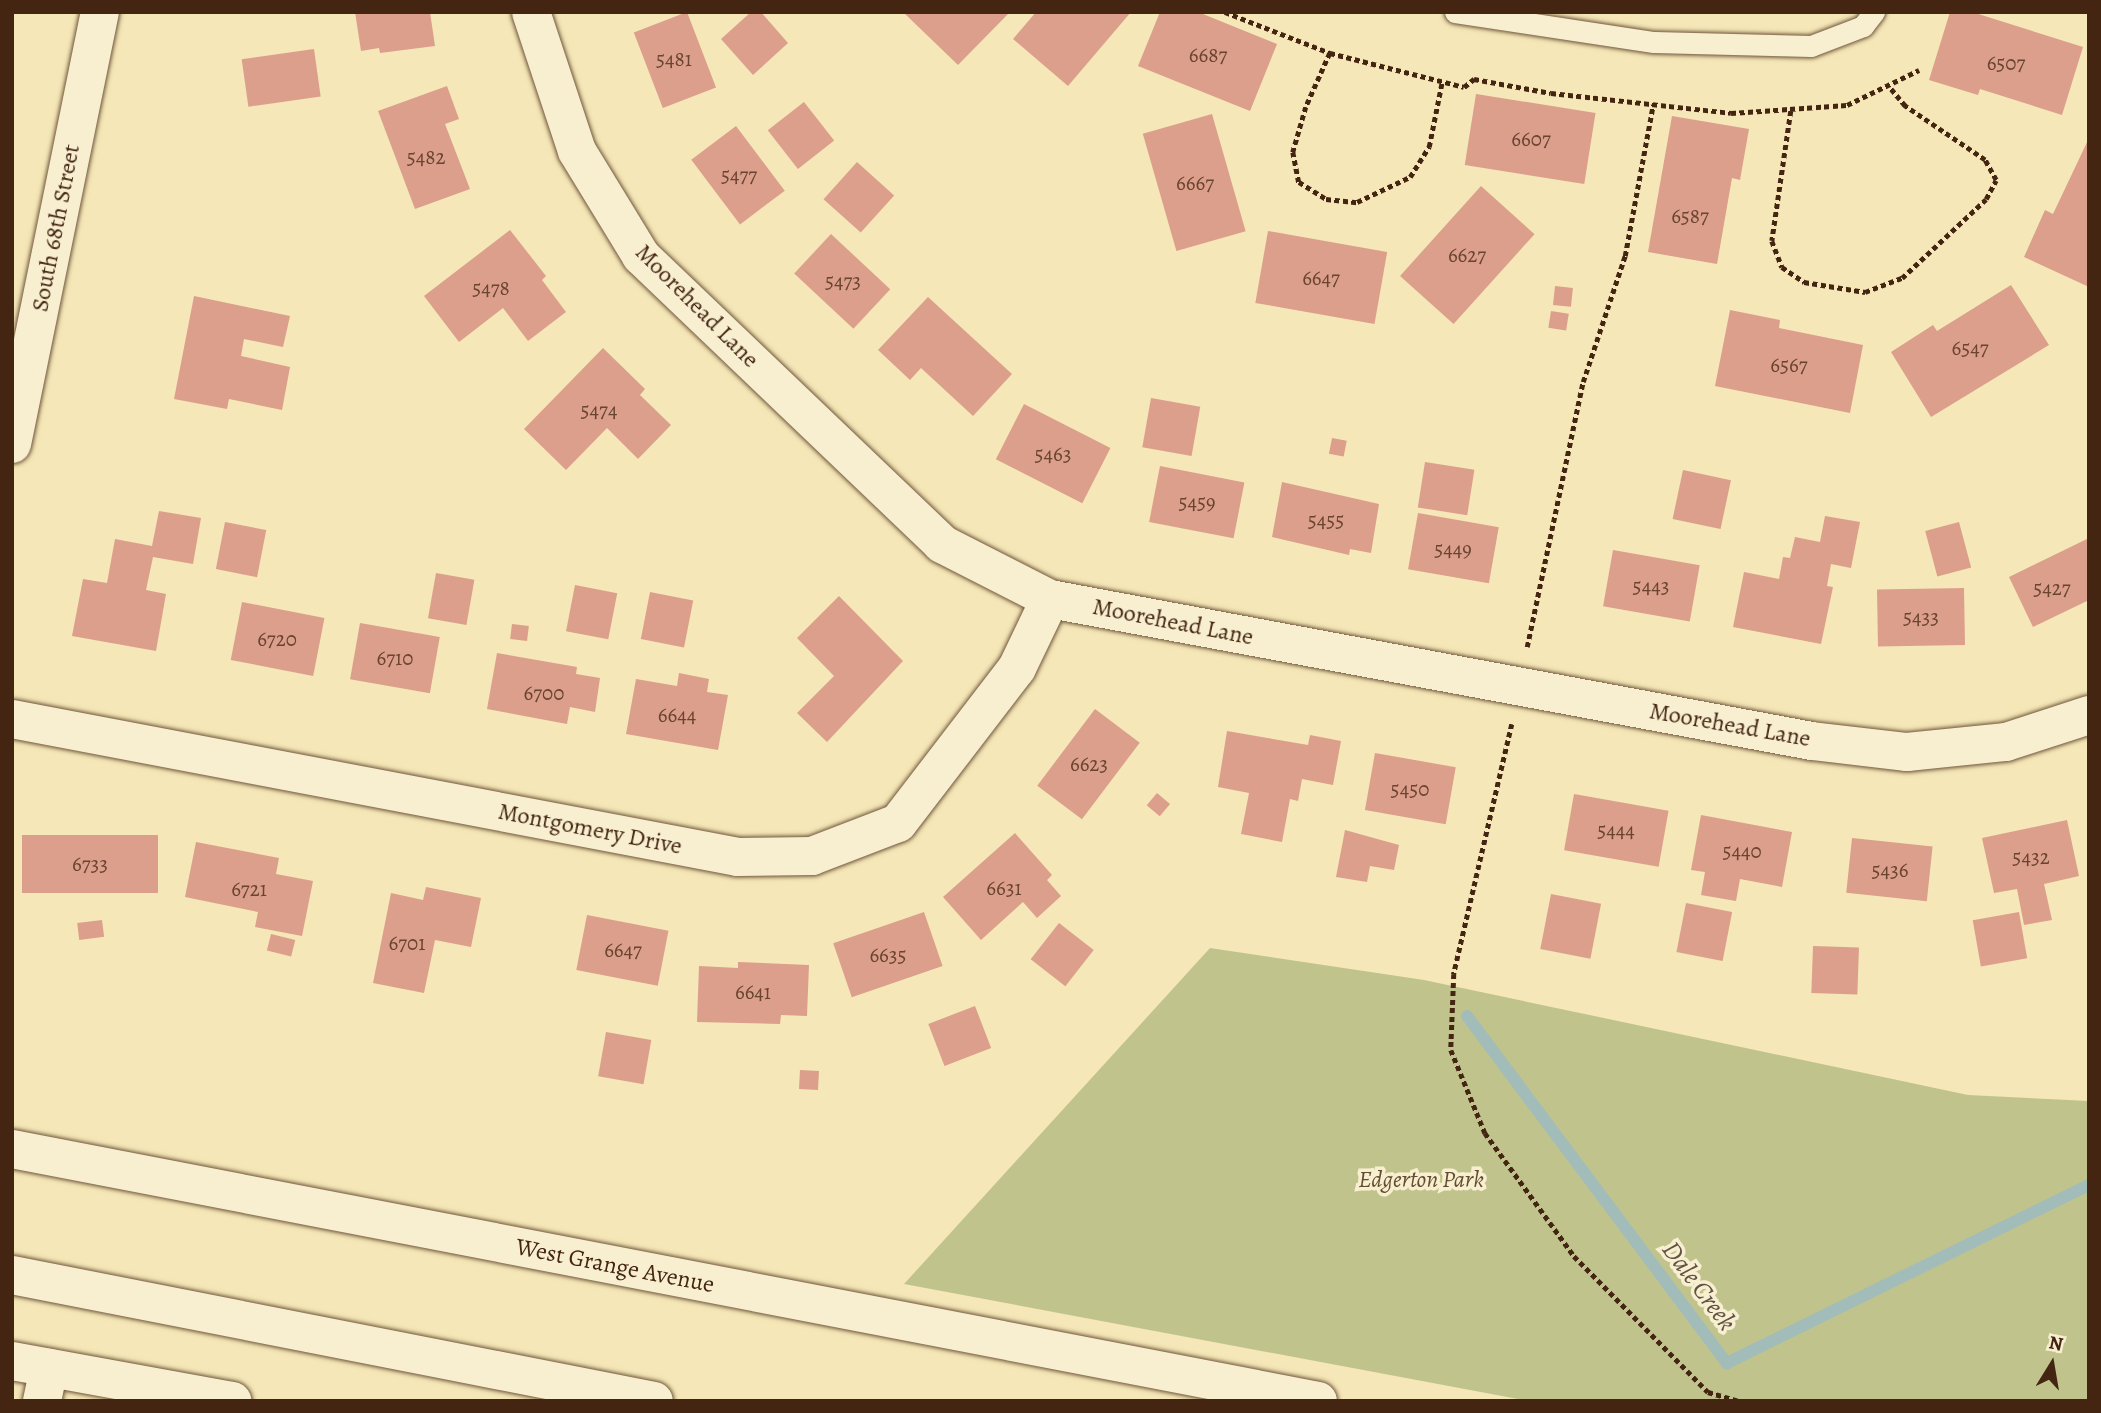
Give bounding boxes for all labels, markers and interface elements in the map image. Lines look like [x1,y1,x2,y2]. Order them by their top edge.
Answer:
house number: 6687 [1189,42,1227,68]
house number: 5481 [656,46,692,72]
house number: 6507 [1987,50,2025,76]
house number: 6607 [1511,126,1551,152]
street label: South 68th Street [26,142,86,314]
house number: 5482 [407,144,445,170]
house number: 5477 [721,162,757,188]
house number: 6667 [1176,170,1214,196]
house number: 6587 [1671,203,1709,229]
street label: Moorehead Lane [629,238,765,374]
house number: 6627 [1448,242,1486,268]
house number: 6647 [1302,265,1340,291]
house number: 5473 [825,268,861,294]
house number: 5478 [472,275,510,301]
house number: 6547 [1951,335,1989,361]
house number: 6567 [1770,352,1808,378]
house number: 5474 [581,397,617,423]
house number: 5463 [1035,441,1071,467]
house number: 5459 [1178,489,1216,515]
house number: 5455 [1308,507,1344,533]
house number: 5449 [1434,536,1472,562]
house number: 5443 [1633,573,1669,599]
house number: 5427 [2033,575,2071,601]
street label: Moorehead Lane [1090,592,1256,652]
house number: 5433 [1903,604,1939,630]
house number: 6720 [257,626,297,652]
house number: 6710 [377,645,413,671]
house number: 6700 [524,680,564,706]
street label: Moorehead Lane [1647,697,1813,753]
house number: 6644 [658,702,696,728]
house number: 6623 [1070,751,1108,777]
house number: 5450 [1391,776,1429,802]
street label: Montgomery Drive [496,797,684,861]
house number: 5444 [1597,817,1635,843]
house number: 5440 [1722,838,1762,864]
house number: 5432 [2012,844,2050,870]
house number: 6733 [72,851,108,877]
house number: 5436 [1872,857,1908,883]
house number: 6631 [986,875,1022,901]
house number: 6721 [231,876,267,902]
house number: 6701 [389,930,425,956]
house number: 6647 [604,937,642,963]
house number: 6635 [869,942,907,968]
house number: 6641 [735,979,771,1005]
park label: Edgerton Park [1358,1166,1484,1194]
street label: West Grange Avenue [513,1233,717,1299]
water label: Dale Creek [1655,1235,1743,1337]
north arrow [2017,1329,2087,1399]
text: N [2047,1329,2065,1357]

